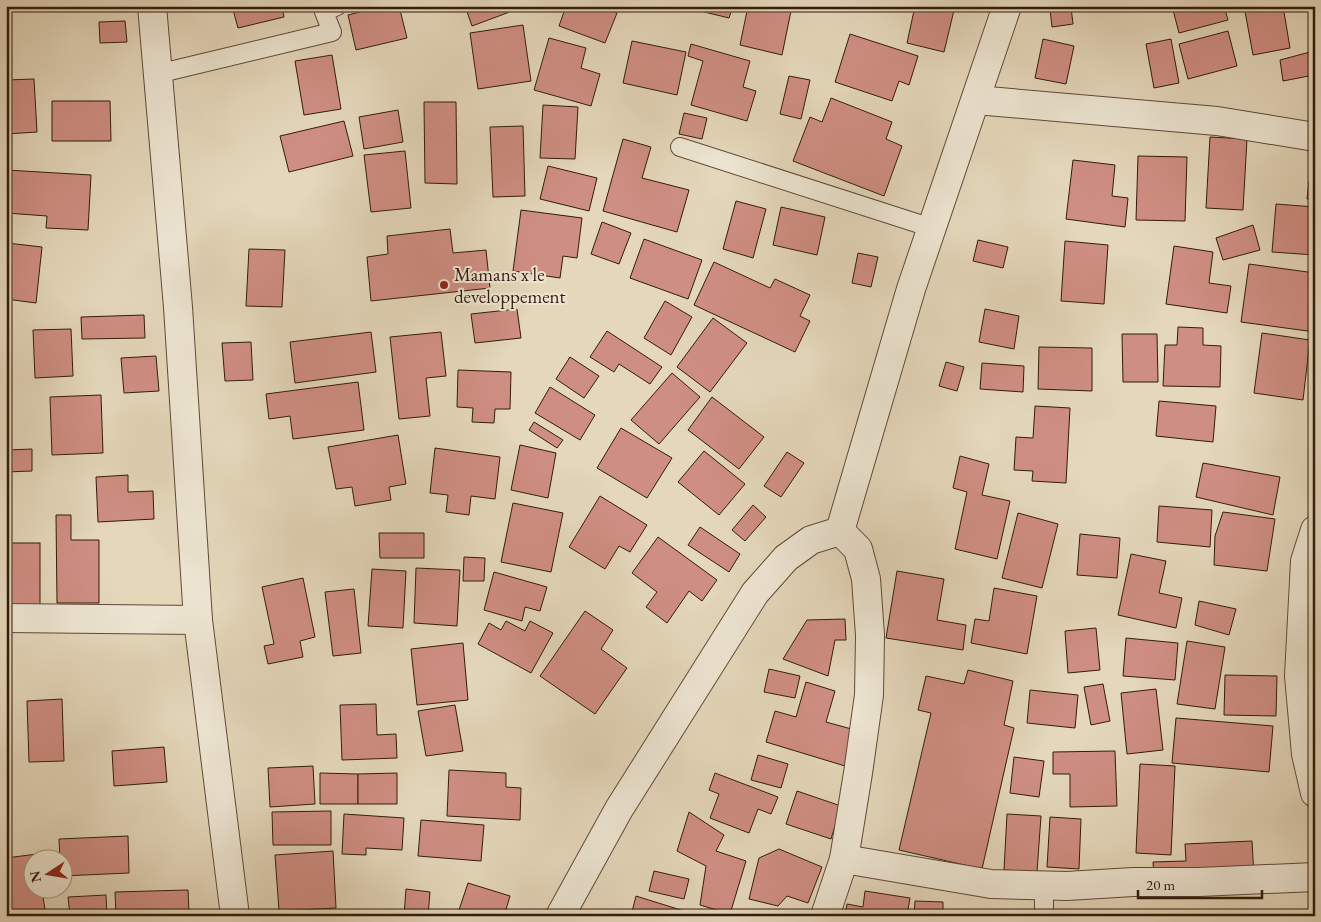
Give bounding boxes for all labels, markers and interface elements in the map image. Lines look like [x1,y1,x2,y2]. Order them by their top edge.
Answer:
place label: Mamans x le developpement [454,262,566,309]
marker: Mamans x le developpement [438,279,450,291]
north arrow [22,850,72,900]
scale bar [1138,867,1262,899]
text: N [25,869,45,884]
text: 20 m [1146,875,1175,894]

